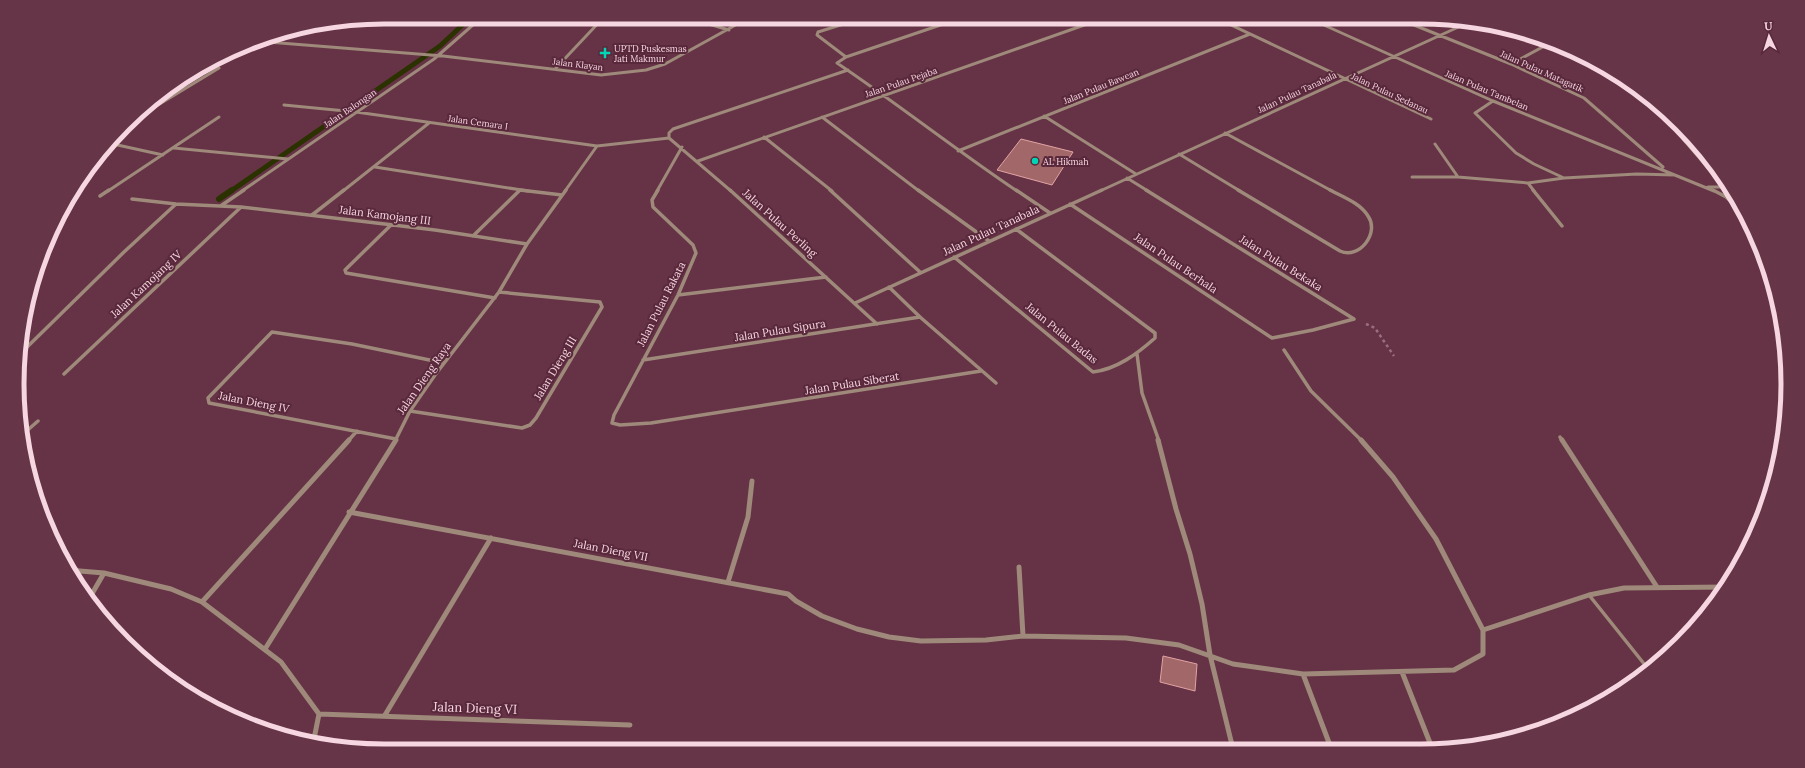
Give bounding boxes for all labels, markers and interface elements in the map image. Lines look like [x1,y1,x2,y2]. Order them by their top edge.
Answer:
north arrow [1749,16,1789,56]
text: U [1764,19,1774,33]
place label: UPTD Puskesmas Jati Makmur [613,43,687,64]
marker: UPTD Puskesmas Jati Makmur [599,47,611,59]
street label: Jalan Pulau Matagatik [1498,47,1585,94]
street label: Jalan Klayan [551,55,604,73]
street label: Jalan Pulau Pejaba [863,64,939,100]
street label: Jalan Pulau Bawean [1061,66,1141,107]
street label: Jalan Pulau Tambelan [1443,67,1531,113]
street label: Jalan Pulau Tanabala [1255,69,1338,116]
street label: Jalan Pulau Sedanau [1349,70,1431,116]
street label: Jalan Balongan [321,86,379,130]
street label: Jalan Cemara I [446,112,509,132]
marker: AL Hikmah [1030,156,1040,166]
place label: AL Hikmah [1042,156,1089,167]
street label: Jalan Pulau Perling [739,185,821,261]
street label: Jalan Pulau Tanabala [940,201,1042,259]
street label: Jalan Kamojang III [337,202,432,228]
street label: Jalan Pulau Berhala [1131,229,1221,296]
street label: Jalan Pulau Bekaka [1236,231,1325,294]
street label: Jalan Kamojang IV [107,247,185,321]
street label: Jalan Pulau Rakata [633,259,689,350]
street label: Jalan Pulau Badas [1022,299,1101,366]
street label: Jalan Pulau Sipura [733,316,827,344]
street label: Jalan Dieng III [530,333,580,403]
street label: Jalan Dieng Raya [393,339,454,418]
street label: Jalan Pulau Siberat [803,369,901,398]
street label: Jalan Dieng IV [217,388,291,416]
street label: Jalan Dieng VII [572,536,650,564]
street label: Jalan Dieng VI [431,698,518,718]

